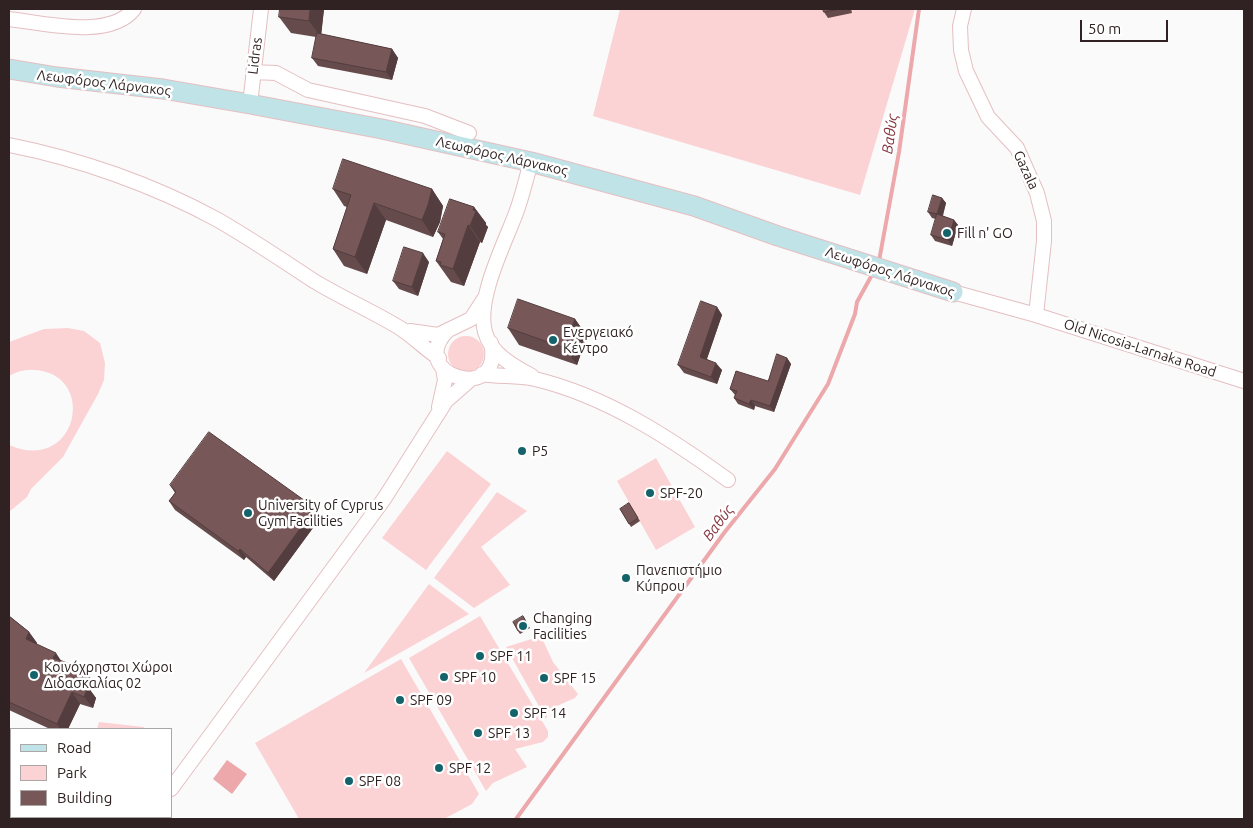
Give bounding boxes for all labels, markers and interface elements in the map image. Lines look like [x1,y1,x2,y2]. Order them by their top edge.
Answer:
scale bar [1083,10,1170,42]
text: 50 m [1088,20,1121,37]
street label: Lidras [244,36,266,76]
street label: Λεωφόρος Λάρνακος [36,66,172,100]
water label: Βαθύς [878,113,902,155]
street label: Λεωφόρος Λάρνακος [435,133,569,179]
street label: Gazala [1010,148,1042,192]
place label: Fill n' GO [957,225,1013,241]
marker: Fill n' GO [941,227,953,239]
street label: Λεωφόρος Λάρνακος [823,243,957,301]
street label: Old Nicosia-Larnaka Road [1062,315,1218,381]
place label: Ενεργειακό Κέντρο [563,324,634,357]
marker: Ενεργειακό Κέντρο [547,334,559,346]
place label: P5 [532,443,548,459]
marker: P5 [516,445,528,457]
place label: SPF-20 [660,485,703,501]
marker: SPF-20 [644,487,656,499]
place label: University of Cyprus Gym Facilities [258,497,383,530]
water label: Βαθύς [699,502,737,544]
marker: University of Cyprus Gym Facilities [242,507,254,519]
place label: Πανεπιστήμιο Κύπρου [636,562,722,594]
marker: Πανεπιστήμιο Κύπρου [620,572,632,584]
place label: Changing Facilities [533,610,592,642]
marker: Changing Facilities [517,620,529,632]
place label: SPF 11 [490,648,532,664]
marker: SPF 11 [474,650,486,662]
place label: Κοινόχρηστοι Χώροι Διδασκαλίας 02 [44,659,172,692]
marker: Κοινόχρηστοι Χώροι Διδασκαλίας 02 [28,669,40,681]
place label: SPF 10 [454,669,496,685]
place label: SPF 15 [554,670,596,686]
marker: SPF 10 [438,671,450,683]
marker: SPF 15 [538,672,550,684]
place label: SPF 09 [410,692,452,708]
marker: SPF 09 [394,694,406,706]
place label: SPF 14 [524,705,566,721]
marker: SPF 14 [508,707,520,719]
place label: SPF 13 [488,725,530,741]
marker: SPF 13 [472,727,484,739]
legend [10,728,172,818]
text: Road [57,739,92,756]
place label: SPF 12 [449,760,491,776]
marker: SPF 12 [433,762,445,774]
text: Park [57,764,87,781]
place label: SPF 08 [359,773,401,789]
marker: SPF 08 [343,775,355,787]
text: Building [57,789,112,806]

